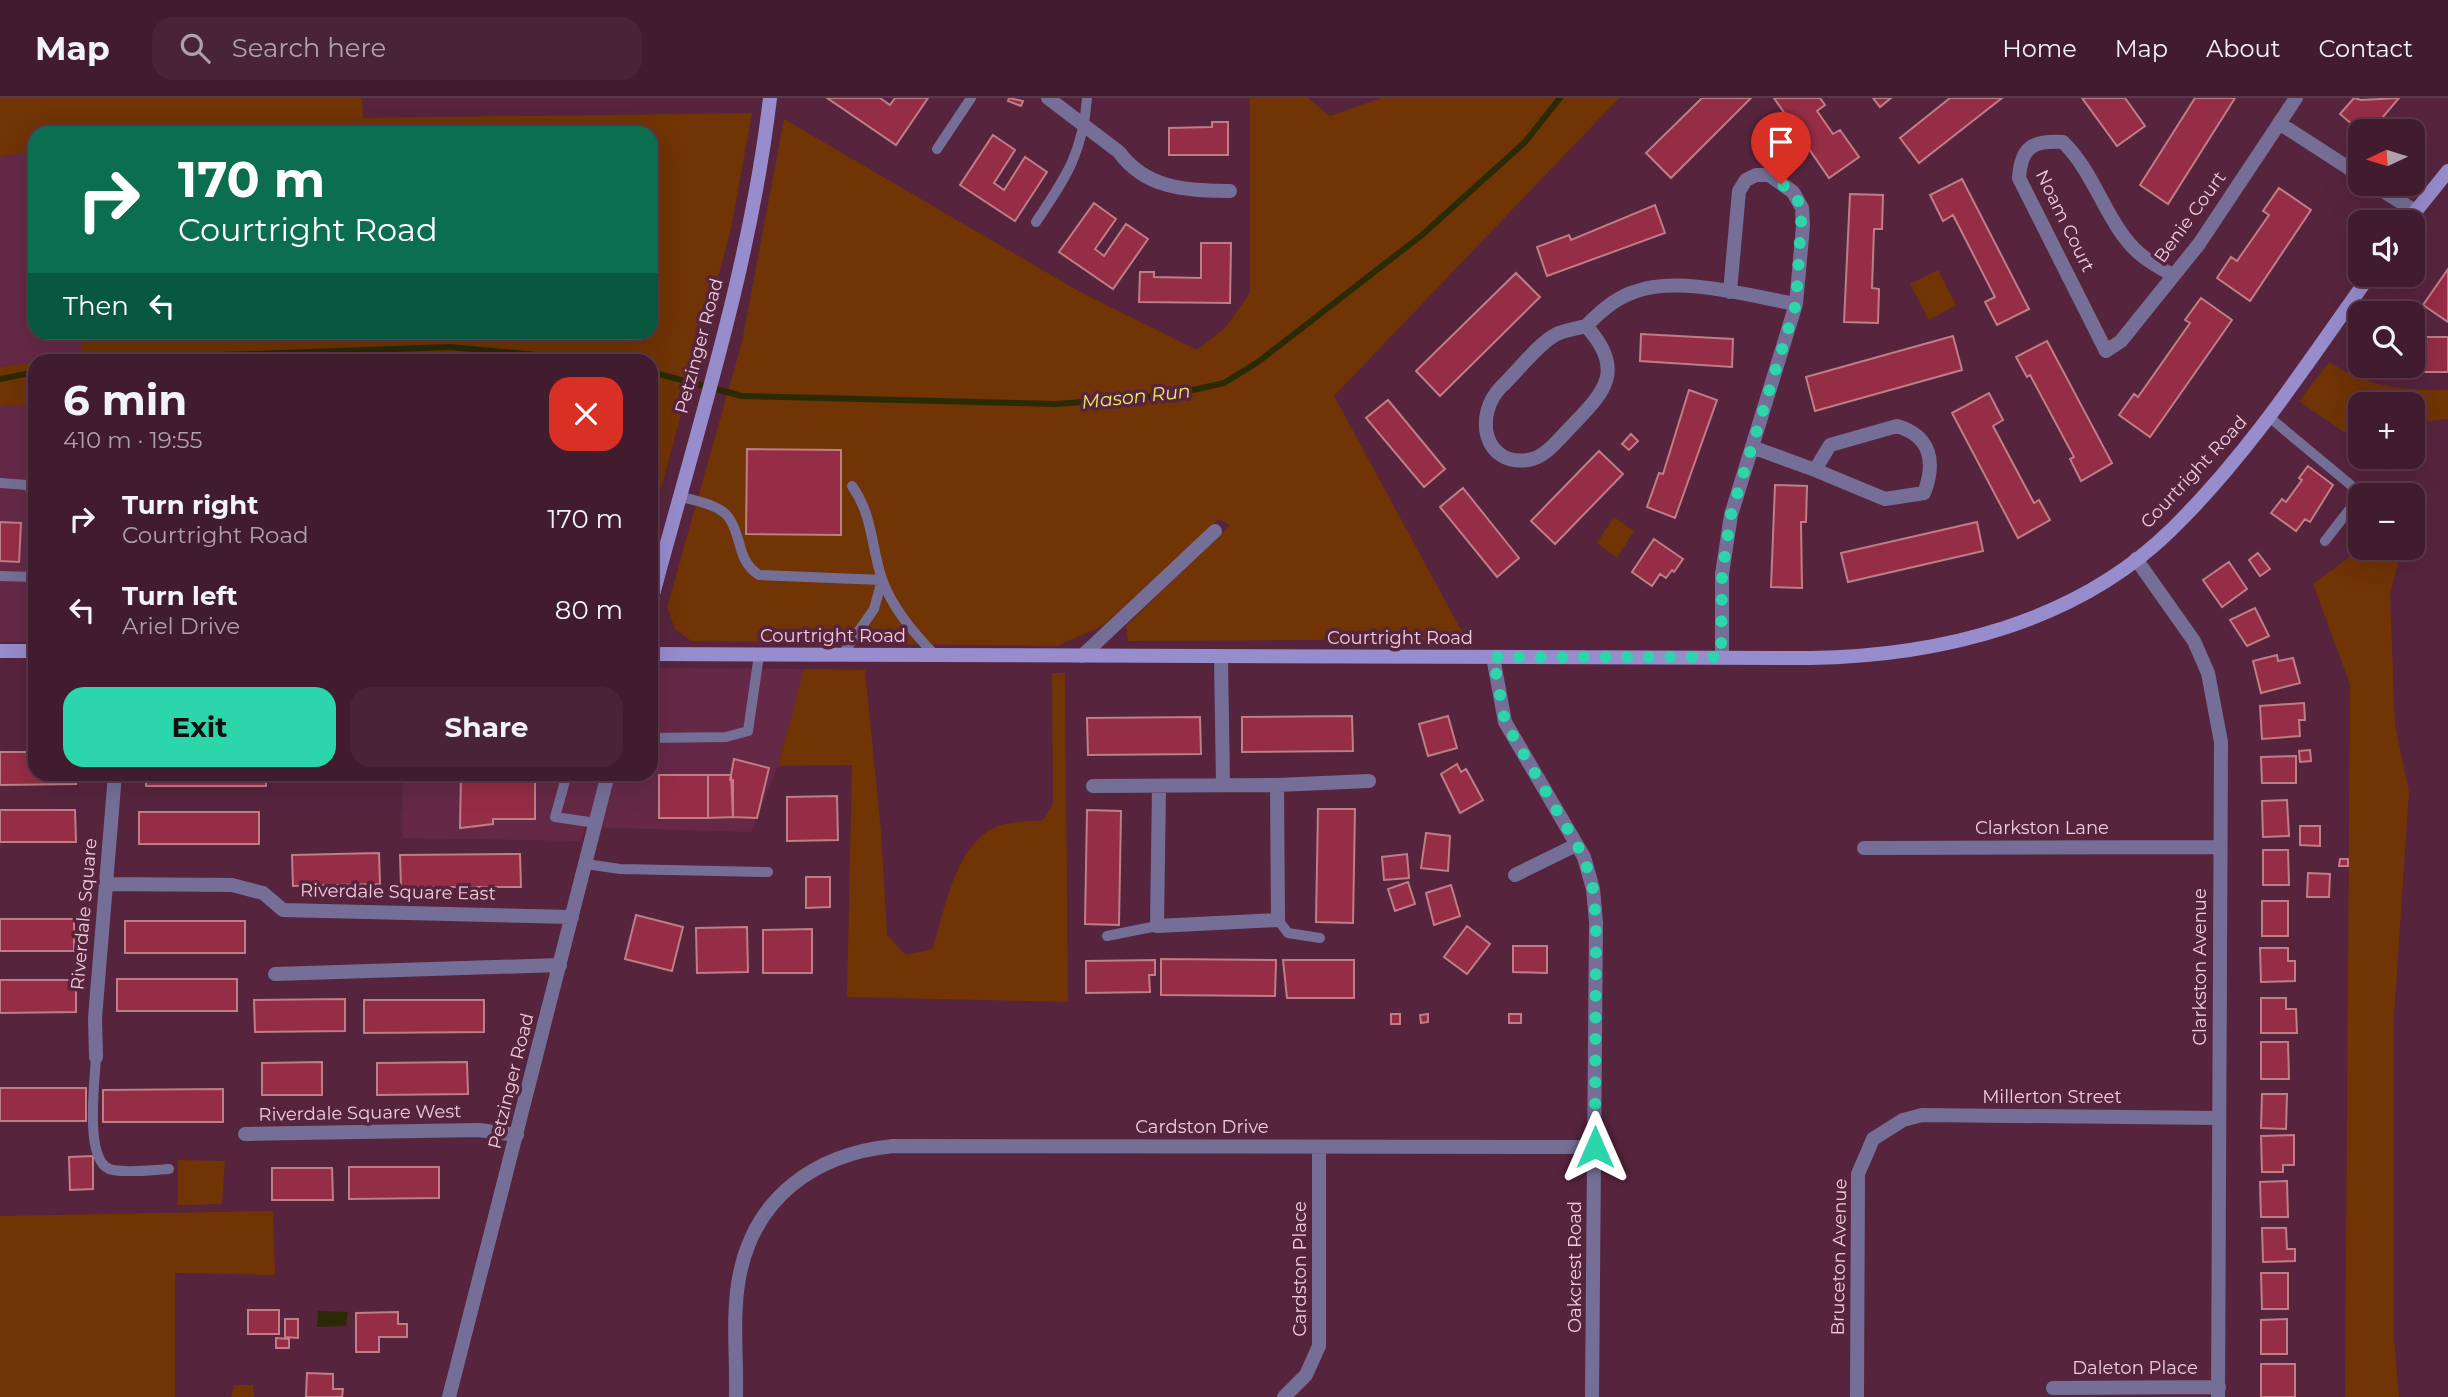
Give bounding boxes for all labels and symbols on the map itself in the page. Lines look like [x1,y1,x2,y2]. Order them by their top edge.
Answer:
pin [1751,112,1811,184]
north arrow [2348,119,2426,196]
street label: Noam Court [2031,166,2099,276]
street label: Benie Court [2149,167,2231,267]
street label: Petzinger Road [670,276,728,416]
water label: Mason Run [1080,379,1192,414]
street label: Courtright Road [2136,411,2252,533]
street label: Courtright Road [760,625,906,647]
street label: Courtright Road [1327,627,1473,649]
street label: Clarkston Lane [1975,817,2109,839]
street label: Riverdale Square [66,837,102,991]
street label: Riverdale Square East [300,879,496,905]
street label: Clarkston Avenue [2189,888,2211,1046]
street label: Petzinger Road [483,1011,539,1151]
street label: Millerton Street [1982,1086,2122,1108]
street label: Riverdale Square West [258,1100,462,1126]
position arrow [1558,1110,1632,1184]
street label: Cardston Drive [1135,1116,1269,1138]
street label: Bruceton Avenue [1827,1178,1851,1336]
street label: Cardston Place [1289,1201,1311,1337]
street label: Oakcrest Road [1564,1201,1586,1333]
street label: Daleton Place [2072,1357,2198,1379]

